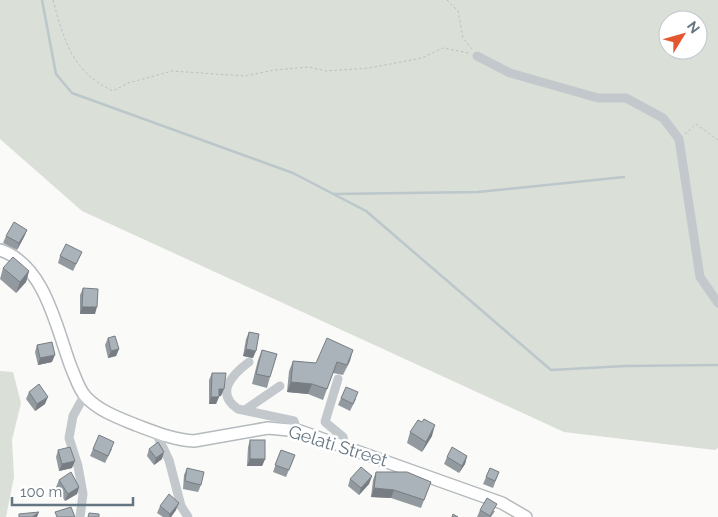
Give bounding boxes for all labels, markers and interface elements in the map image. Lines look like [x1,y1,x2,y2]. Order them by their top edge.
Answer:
north arrow [658,10,708,60]
text: N [684,18,703,36]
street label: Gelati Street [286,420,390,471]
scale bar [12,474,134,506]
text: 100 m [20,483,62,501]

